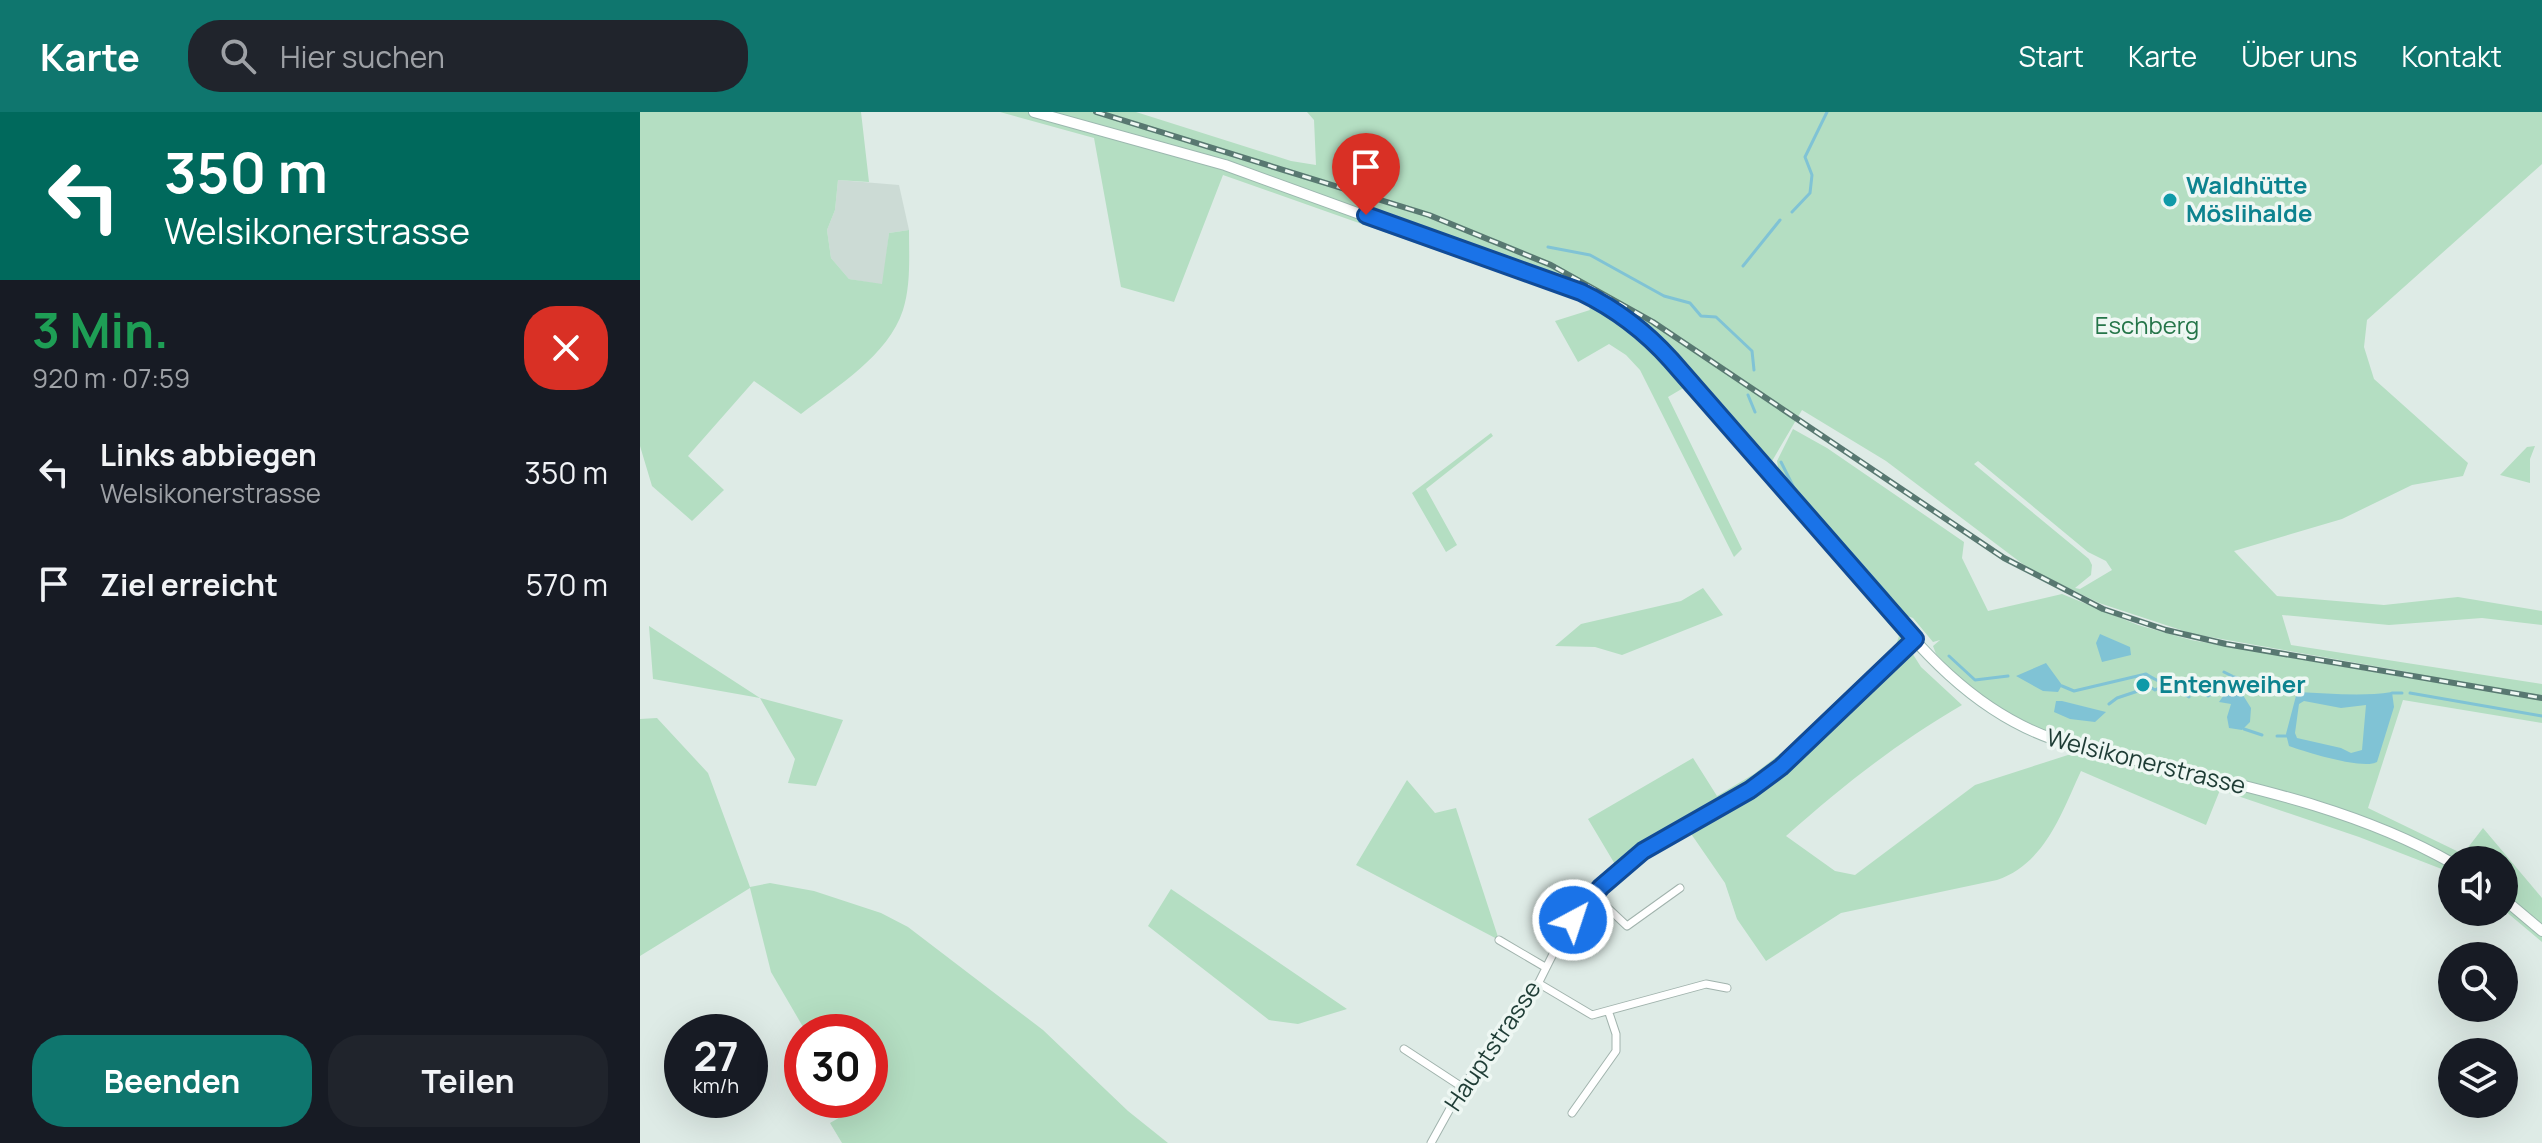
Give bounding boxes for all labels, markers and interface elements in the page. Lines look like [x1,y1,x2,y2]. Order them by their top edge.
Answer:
search box [188,20,748,92]
text: Karte [40,30,140,82]
icon: search [216,34,260,78]
text: Hier suchen [280,36,445,77]
text: Start [2019,37,2084,75]
text: Karte [2128,37,2197,75]
text: Über uns [2241,37,2357,75]
text: Kontakt [2401,37,2502,75]
text: 350 m [164,133,328,210]
pin [1332,133,1400,215]
icon: left [32,144,136,248]
icon: arrive [1344,145,1388,189]
place label: Waldhütte Möslihalde [2186,168,2312,229]
marker: Waldhütte Möslihalde [2161,191,2179,209]
text: Welsikonerstrasse [164,206,470,255]
text: 3 Min. [32,297,169,362]
button: close [524,306,608,390]
park label: Eschberg [2095,308,2199,341]
text: 920 m · 07:59 [32,360,190,396]
text: Links abbiegen [100,434,317,475]
icon: left [32,450,76,494]
text: 350 m [524,452,608,493]
text: Welsikonerstrasse [100,475,321,511]
icon: arrive [32,562,76,606]
text: Ziel erreicht [100,564,278,605]
text: 570 m [526,564,608,605]
place label: Entenweiher [2159,667,2306,700]
marker: Entenweiher [2134,676,2152,694]
street label: Welsikonerstrasse [2043,720,2249,801]
map controls [2438,846,2518,1118]
button: sound [2438,846,2518,926]
position arrow [1531,878,1615,962]
button: search [2438,942,2518,1022]
street label: Hauptstrasse [1436,973,1548,1117]
speed limit sign: 30 [784,1014,888,1118]
text: 27 [693,1028,739,1083]
button: Beenden [32,1035,312,1127]
button: Teilen [328,1035,608,1127]
button: layers [2438,1038,2518,1118]
text: km/h [693,1072,739,1099]

